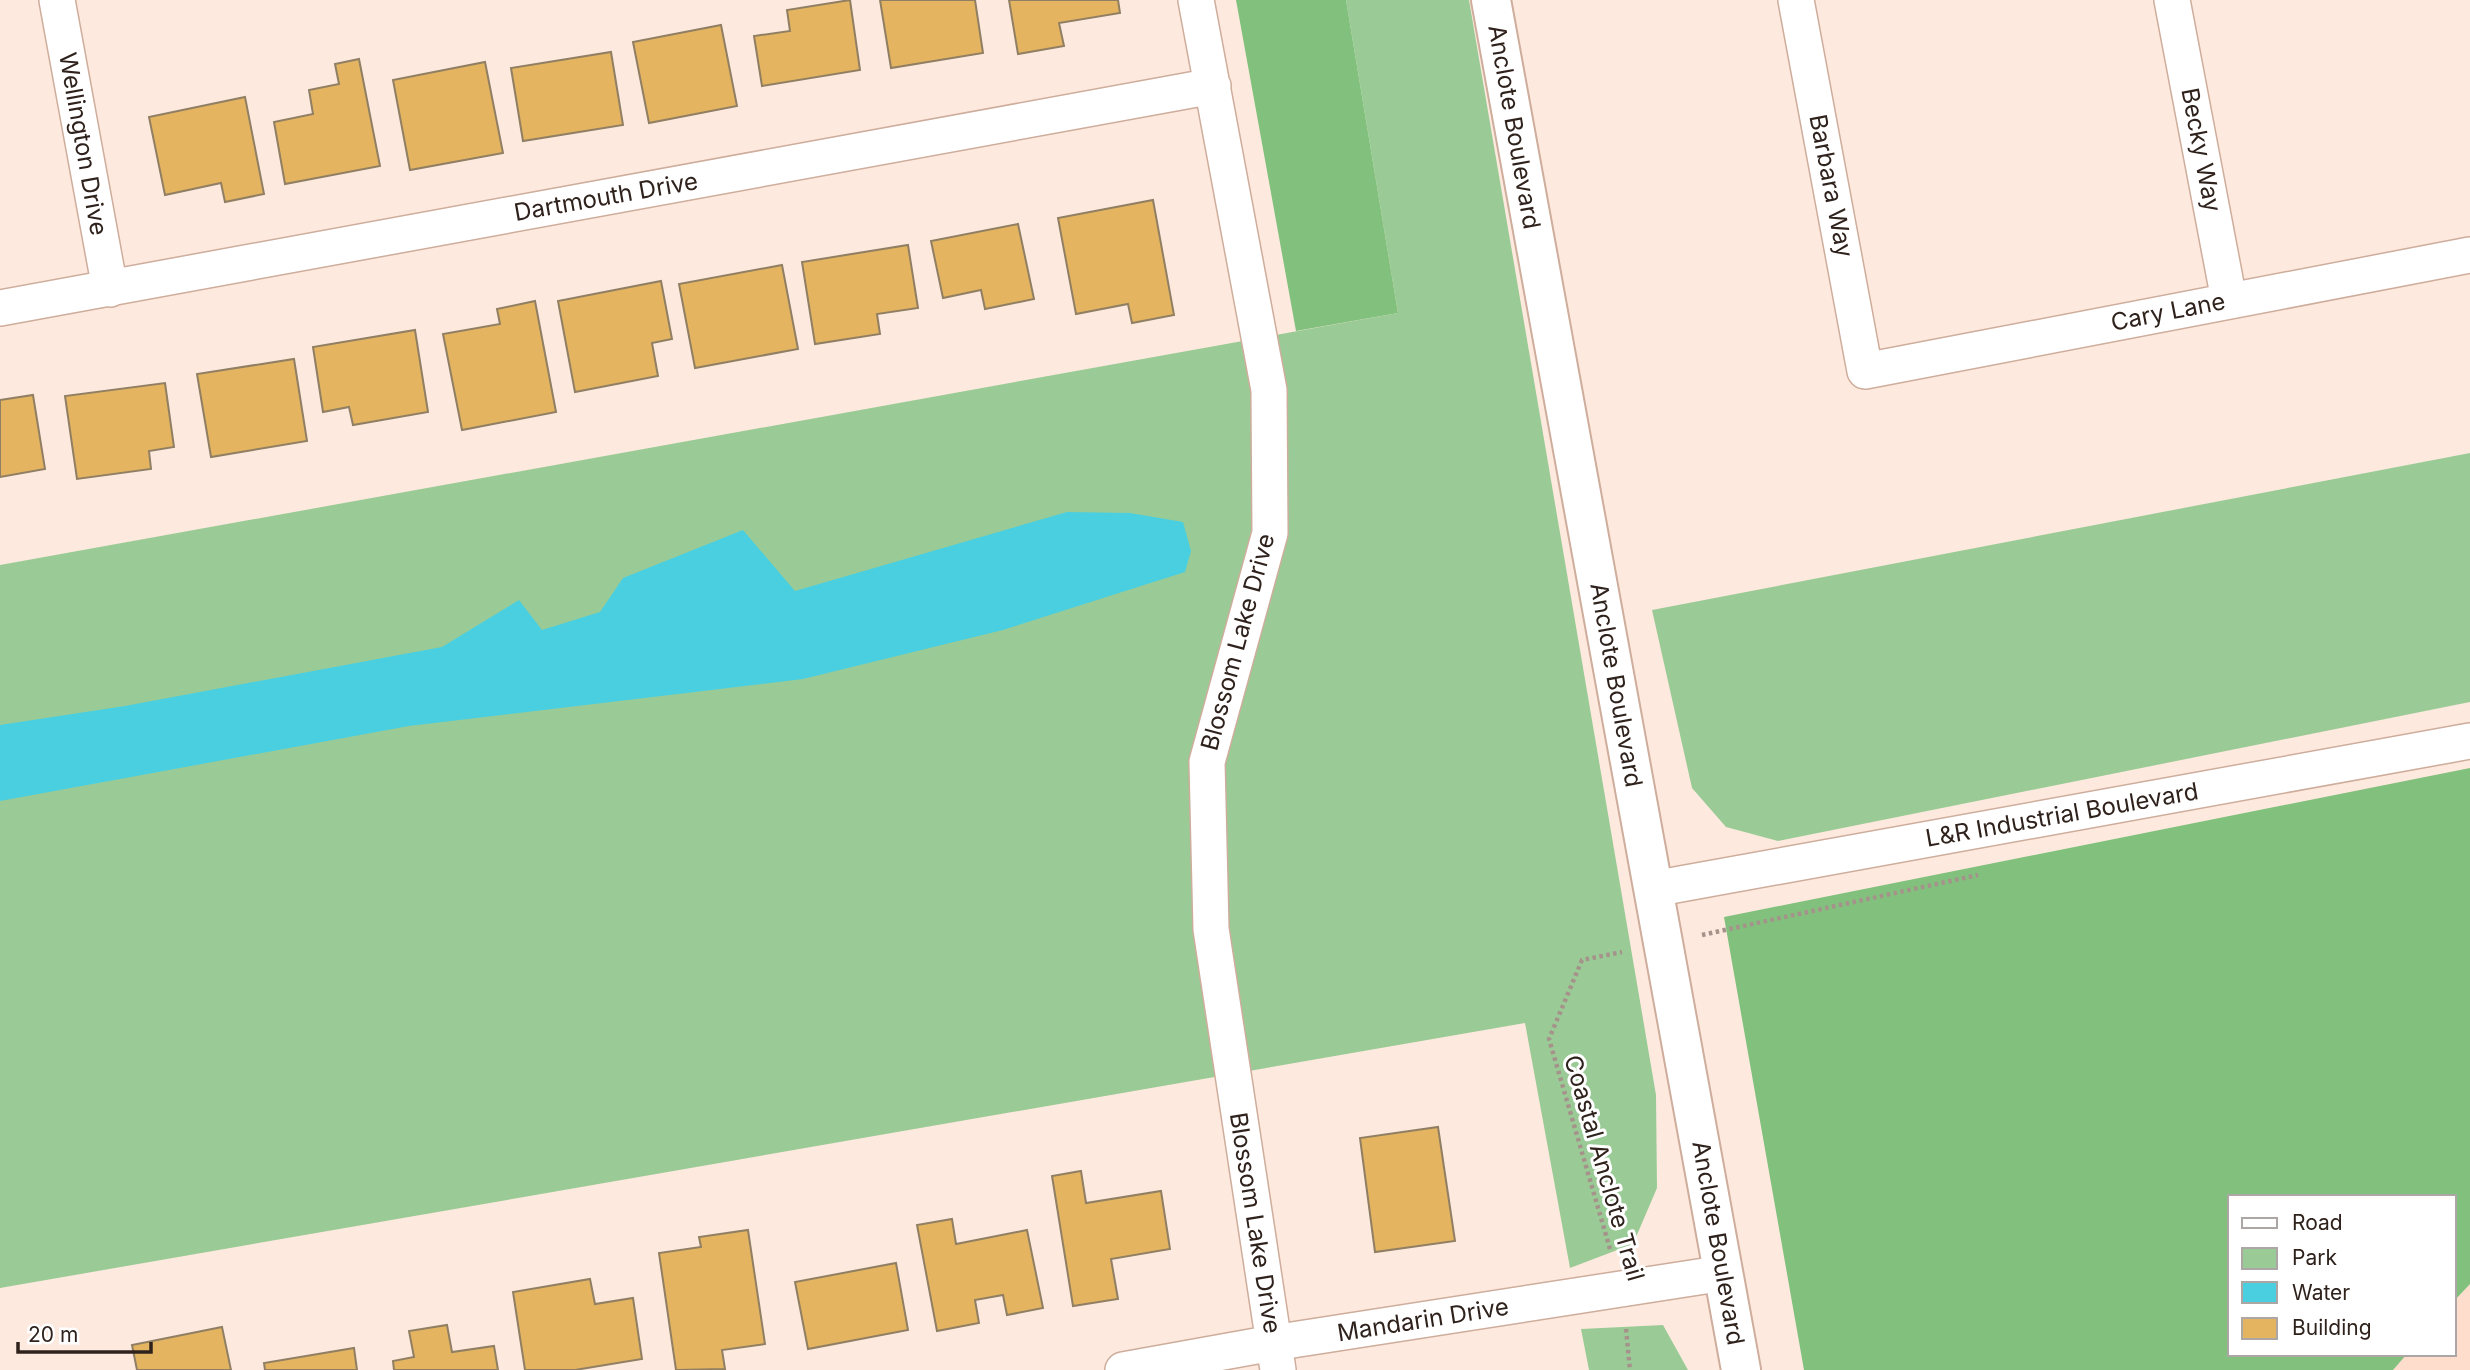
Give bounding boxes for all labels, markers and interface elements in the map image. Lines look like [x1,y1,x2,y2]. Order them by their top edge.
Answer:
street label: Anclote Boulevard [1482,23,1547,231]
street label: Wellington Drive [53,50,114,238]
street label: Becky Way [2175,85,2228,214]
street label: Barbara Way [1803,112,1860,260]
street label: Dartmouth Drive [512,166,700,227]
street label: Cary Lane [2108,286,2228,337]
street label: Blossom Lake Drive [1195,530,1280,754]
street label: Anclote Boulevard [1584,581,1649,789]
street label: L&R Industrial Boulevard [1923,776,2200,853]
street label: Coastal Anclote Trail [1558,1052,1651,1284]
street label: Blossom Lake Drive [1224,1110,1287,1336]
street label: Anclote Boulevard [1686,1139,1751,1347]
legend [2228,1195,2456,1356]
text: Road [2292,1210,2343,1235]
text: Park [2292,1245,2337,1270]
text: Water [2292,1280,2350,1305]
street label: Mandarin Drive [1335,1292,1511,1347]
scale bar [18,1310,150,1354]
text: Building [2292,1315,2372,1340]
text: 20 m [28,1322,78,1347]

